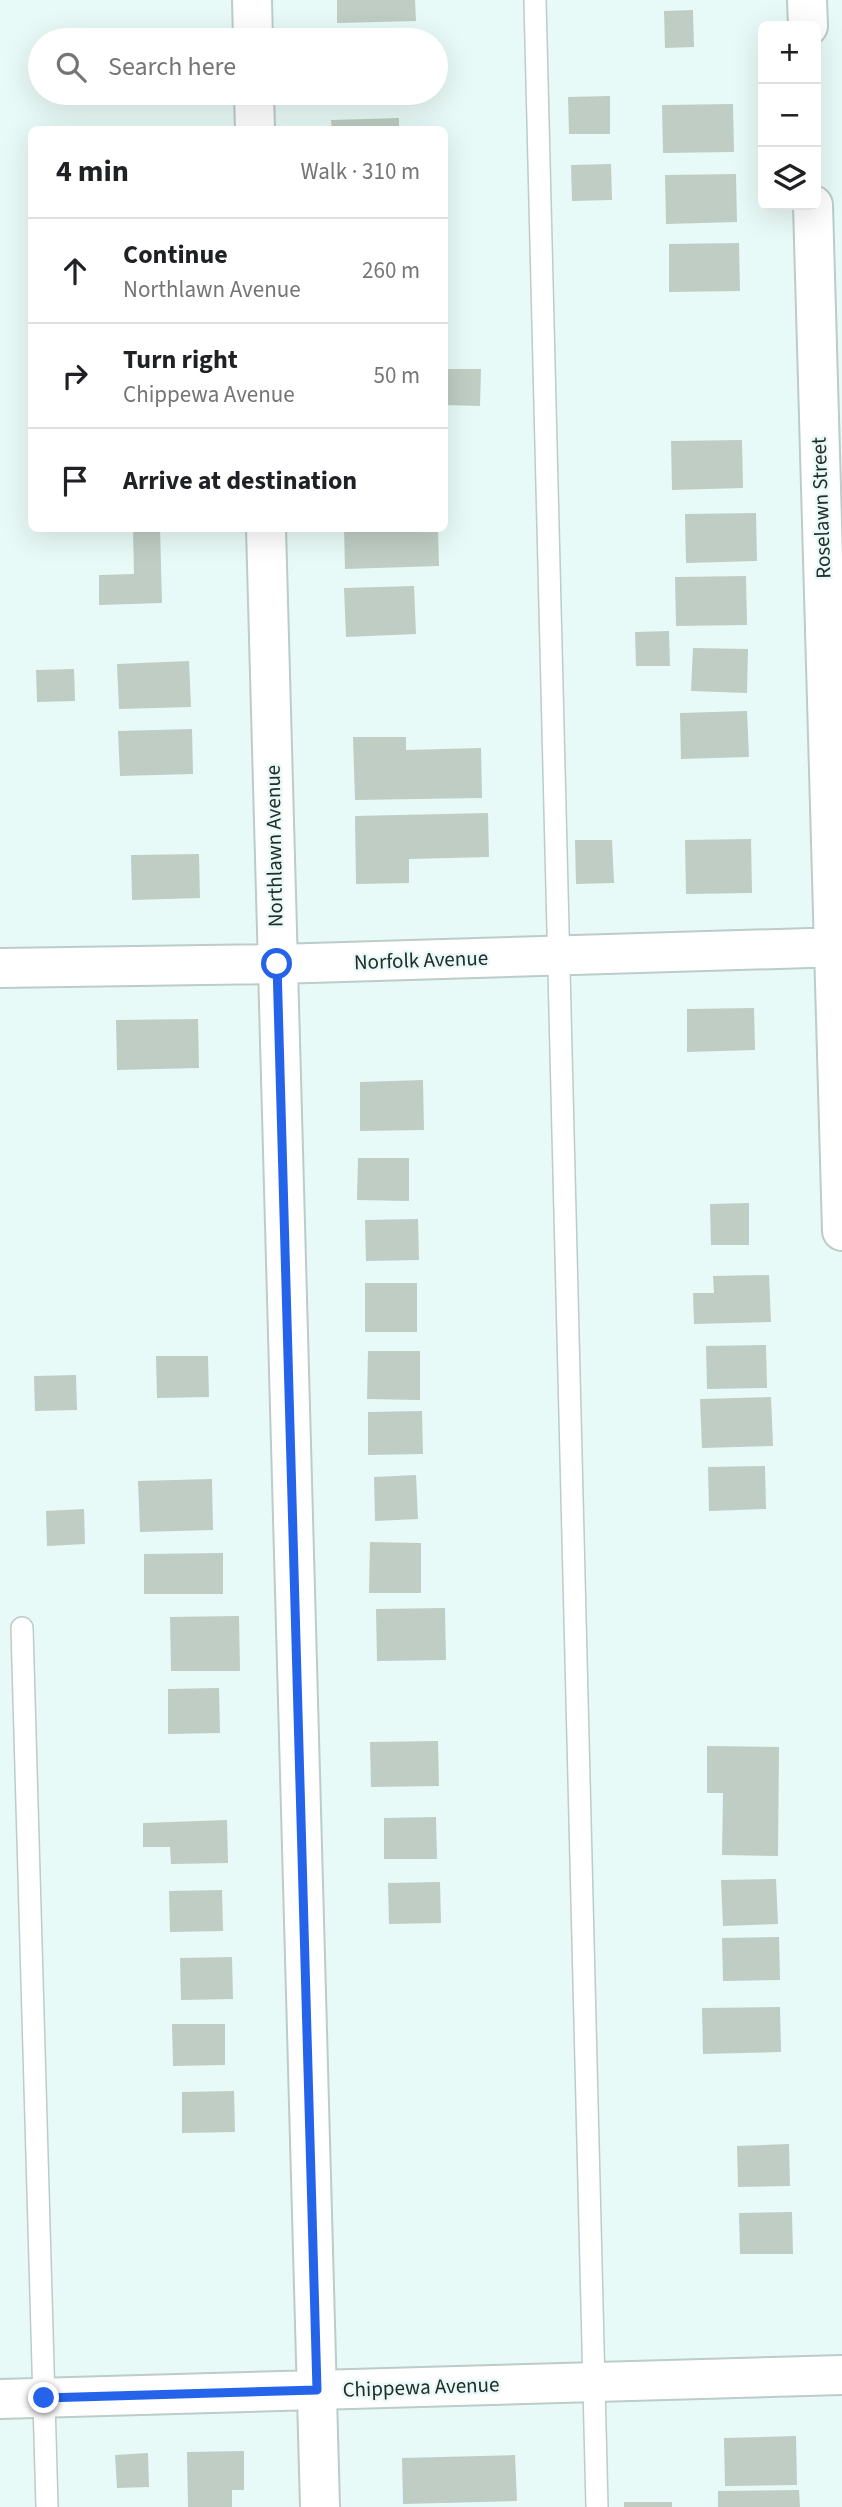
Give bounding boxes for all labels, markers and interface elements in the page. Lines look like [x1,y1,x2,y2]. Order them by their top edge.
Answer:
map controls [758,21,821,210]
button: + [758,21,821,84]
search box [28,28,448,105]
icon: search [52,48,90,86]
text: Search here [108,48,236,85]
button: − [758,84,821,147]
button: layers [758,147,821,210]
text: 4 min [56,150,129,193]
text: Walk · 310 m [301,155,420,188]
text: Continue [123,236,228,273]
icon: ahead [56,252,94,290]
text: 260 m [362,254,420,287]
text: Northlawn Avenue [123,273,301,306]
text: Turn right [123,341,238,378]
icon: right [56,357,94,395]
text: 50 m [373,359,420,392]
text: Chippewa Avenue [123,378,295,411]
street label: Roselawn Street [804,437,838,579]
icon: arrive [56,462,94,500]
text: Arrive at destination [123,462,357,499]
street label: Northlawn Avenue [258,765,290,927]
street label: Norfolk Avenue [353,943,489,977]
route start [261,948,292,979]
street label: Chippewa Avenue [342,2369,500,2405]
route end [28,2382,59,2413]

